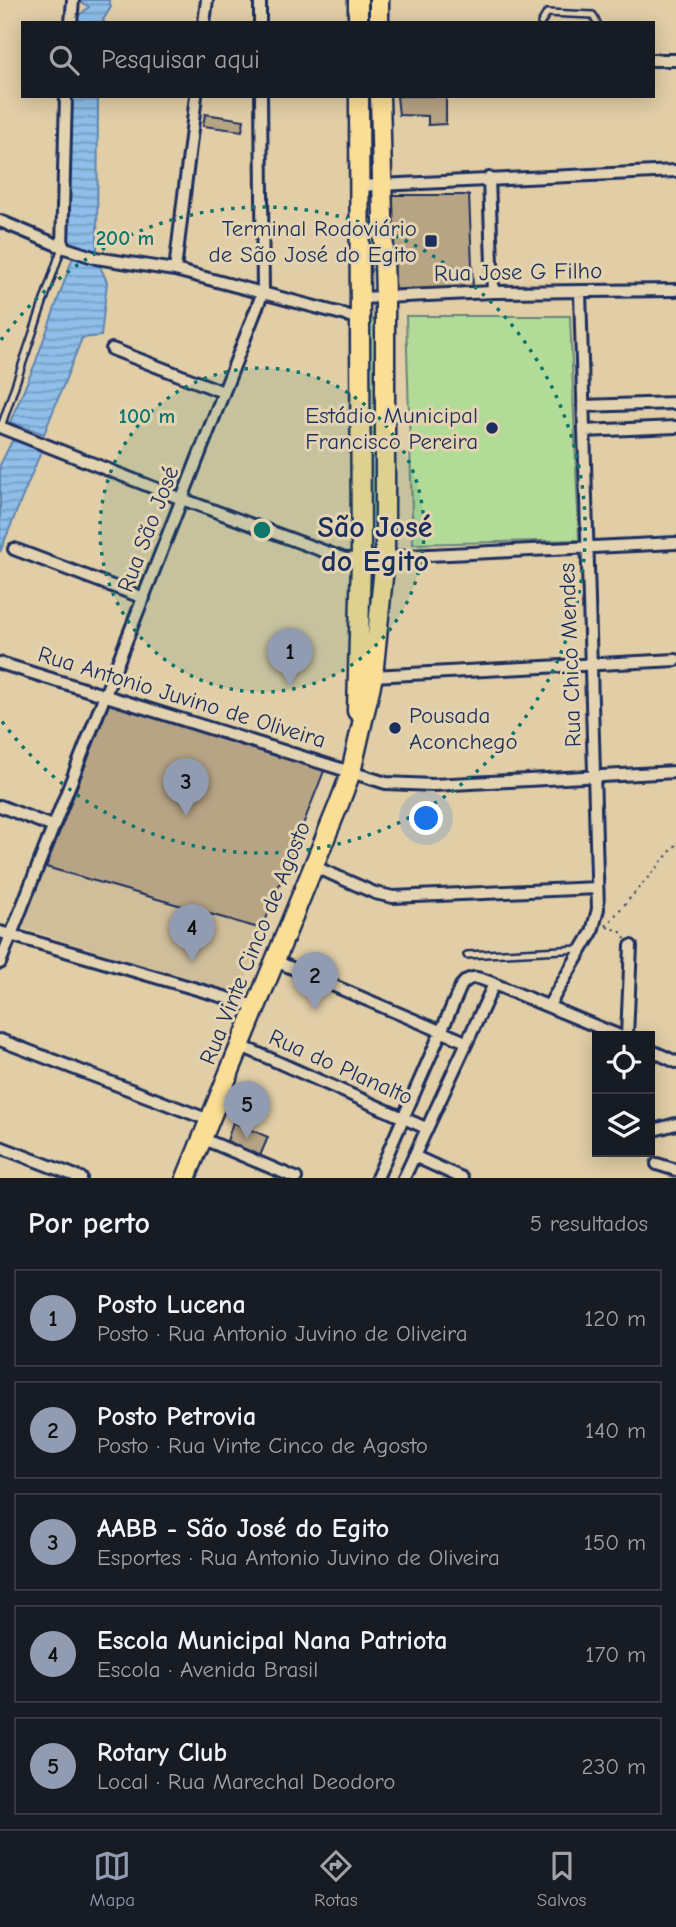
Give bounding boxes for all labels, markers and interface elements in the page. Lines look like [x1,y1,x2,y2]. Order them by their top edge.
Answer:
search box [21,21,655,98]
icon: search [45,41,83,79]
text: Pesquisar aqui [101,45,260,75]
place label: Terminal Rodoviário de São José do Egito [209,215,417,268]
text: 200 m [96,226,154,250]
marker: Terminal Rodoviário de São José do Egito [423,233,439,249]
street label: Rua Jose G Filho [434,257,602,287]
place label: Estádio Municipal Francisco Pereira [305,402,478,455]
text: 100 m [119,404,175,428]
marker: Estádio Municipal Francisco Pereira [484,420,500,436]
street label: Rua São José [112,462,184,596]
district label: São José do Egito [318,510,432,579]
centre of rings [250,518,274,542]
street label: Rua Chico Mendes [553,562,587,748]
pin: 1 [267,628,313,686]
street label: Rua Antonio Juvino de Oliveira [35,640,329,754]
place label: Pousada Aconchego [409,702,518,755]
marker: Pousada Aconchego [387,720,403,736]
pin: 3 [163,758,209,816]
your location [409,801,443,835]
street label: Rua Vinte Cinco de Agosto [194,817,316,1069]
pin: 4 [169,904,215,962]
pin: 2 [292,952,338,1010]
street label: Rua do Planalto [265,1023,417,1111]
map controls [592,1031,655,1157]
button: locate [592,1031,655,1094]
pin: 5 [224,1081,270,1139]
button: layers [592,1094,655,1157]
text: Por perto [28,1206,150,1241]
text: 5 resultados [530,1210,648,1237]
text: Posto Lucena [97,1290,246,1320]
text: 1 [48,1305,58,1332]
text: 120 m [584,1305,646,1332]
text: Posto · Rua Antonio Juvino de Oliveira [97,1320,468,1347]
text: Posto Petrovia [97,1402,256,1432]
text: 2 [47,1417,59,1444]
text: 140 m [585,1417,646,1444]
text: Posto · Rua Vinte Cinco de Agosto [97,1432,428,1459]
text: AABB - São José do Egito [97,1514,389,1544]
text: 3 [47,1529,59,1556]
text: 150 m [584,1529,646,1556]
text: Esportes · Rua Antonio Juvino de Oliveira [97,1544,500,1571]
text: Escola Municipal Nana Patriota [97,1626,447,1656]
text: 4 [48,1641,58,1668]
text: 170 m [585,1641,646,1668]
text: Escola · Avenida Brasil [97,1656,318,1683]
text: Rotary Club [97,1738,227,1768]
text: 5 [47,1753,59,1780]
text: 230 m [582,1753,646,1780]
text: Local · Rua Marechal Deodoro [97,1768,395,1795]
tab: Mapa [89,1847,135,1911]
tab: Rotas [314,1847,358,1911]
tab: Salvos [537,1847,587,1911]

